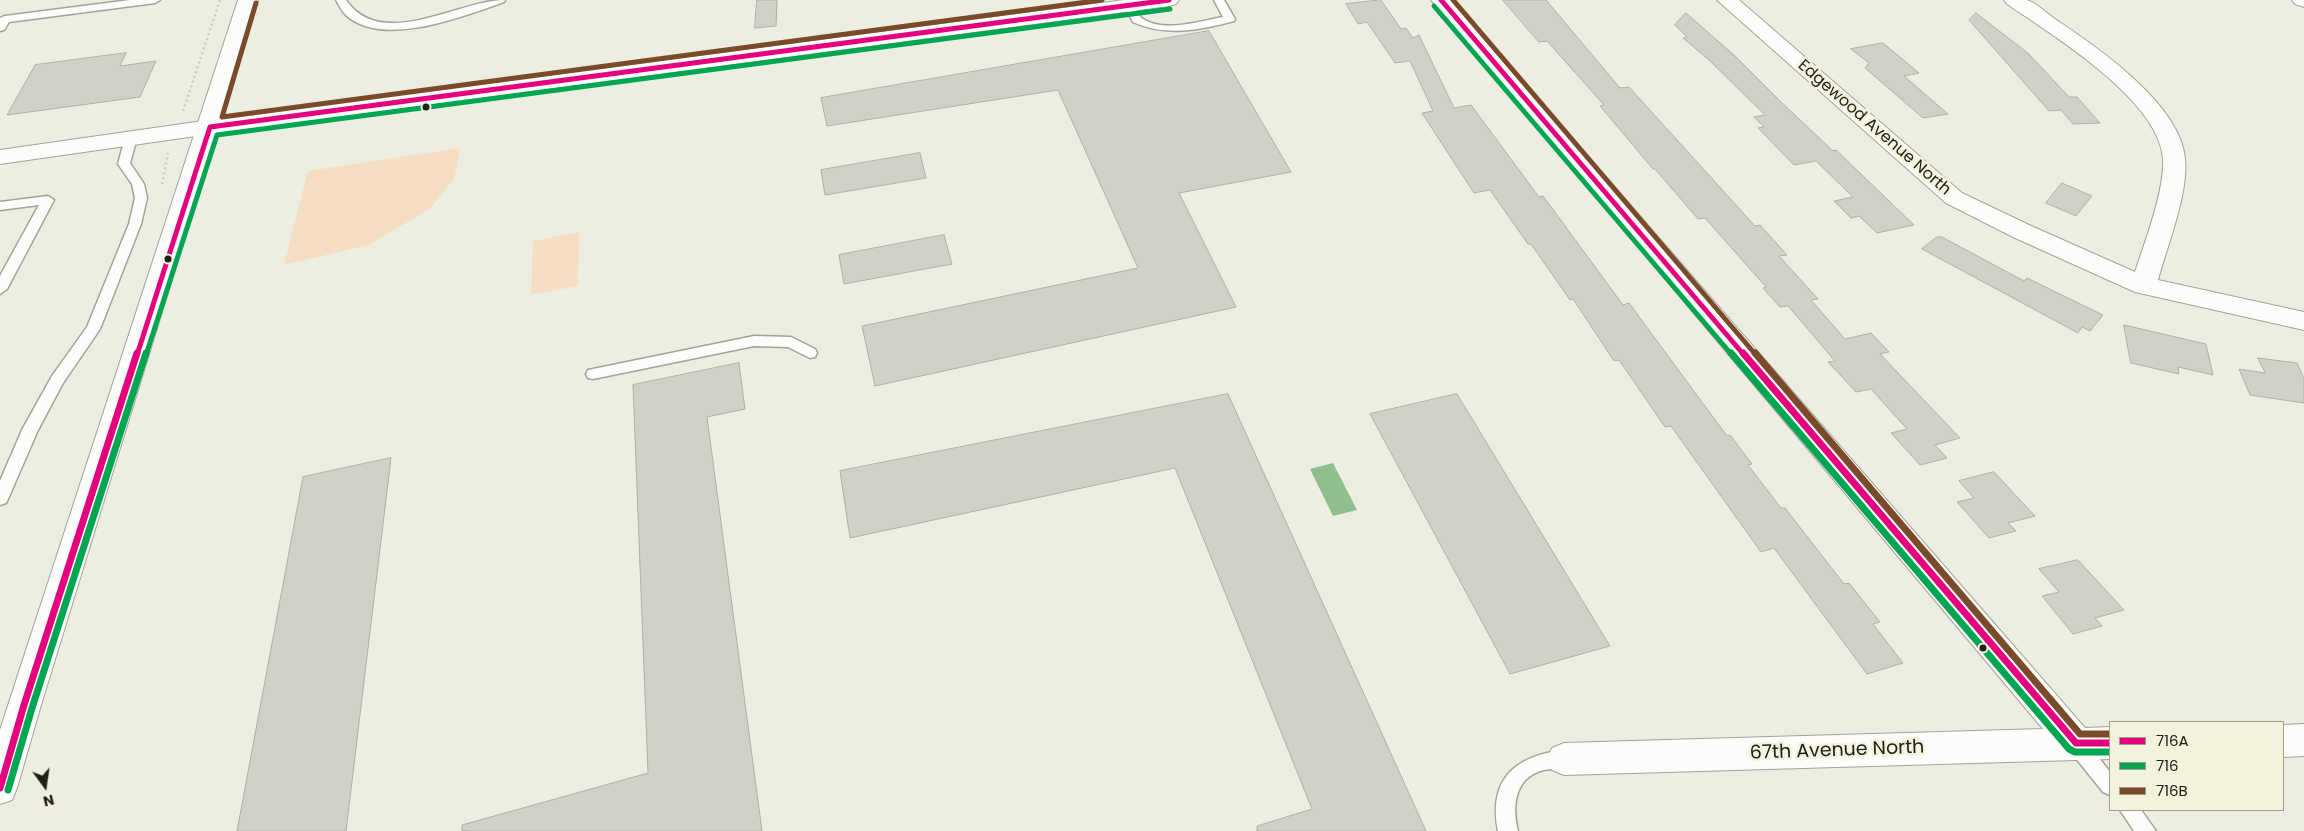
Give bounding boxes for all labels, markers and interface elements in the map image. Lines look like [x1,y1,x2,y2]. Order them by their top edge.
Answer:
street label: Edgewood Avenue North [1794,56,1954,200]
unlabelled marker [421,102,431,112]
unlabelled marker [163,254,173,264]
unlabelled marker [1978,643,1988,653]
legend [2109,721,2284,811]
text: 716A [2156,730,2189,751]
street label: 67th Avenue North [1749,737,1925,765]
text: 716 [2156,755,2179,776]
north arrow [20,761,70,811]
text: 716B [2156,780,2188,801]
text: N [41,790,56,812]

